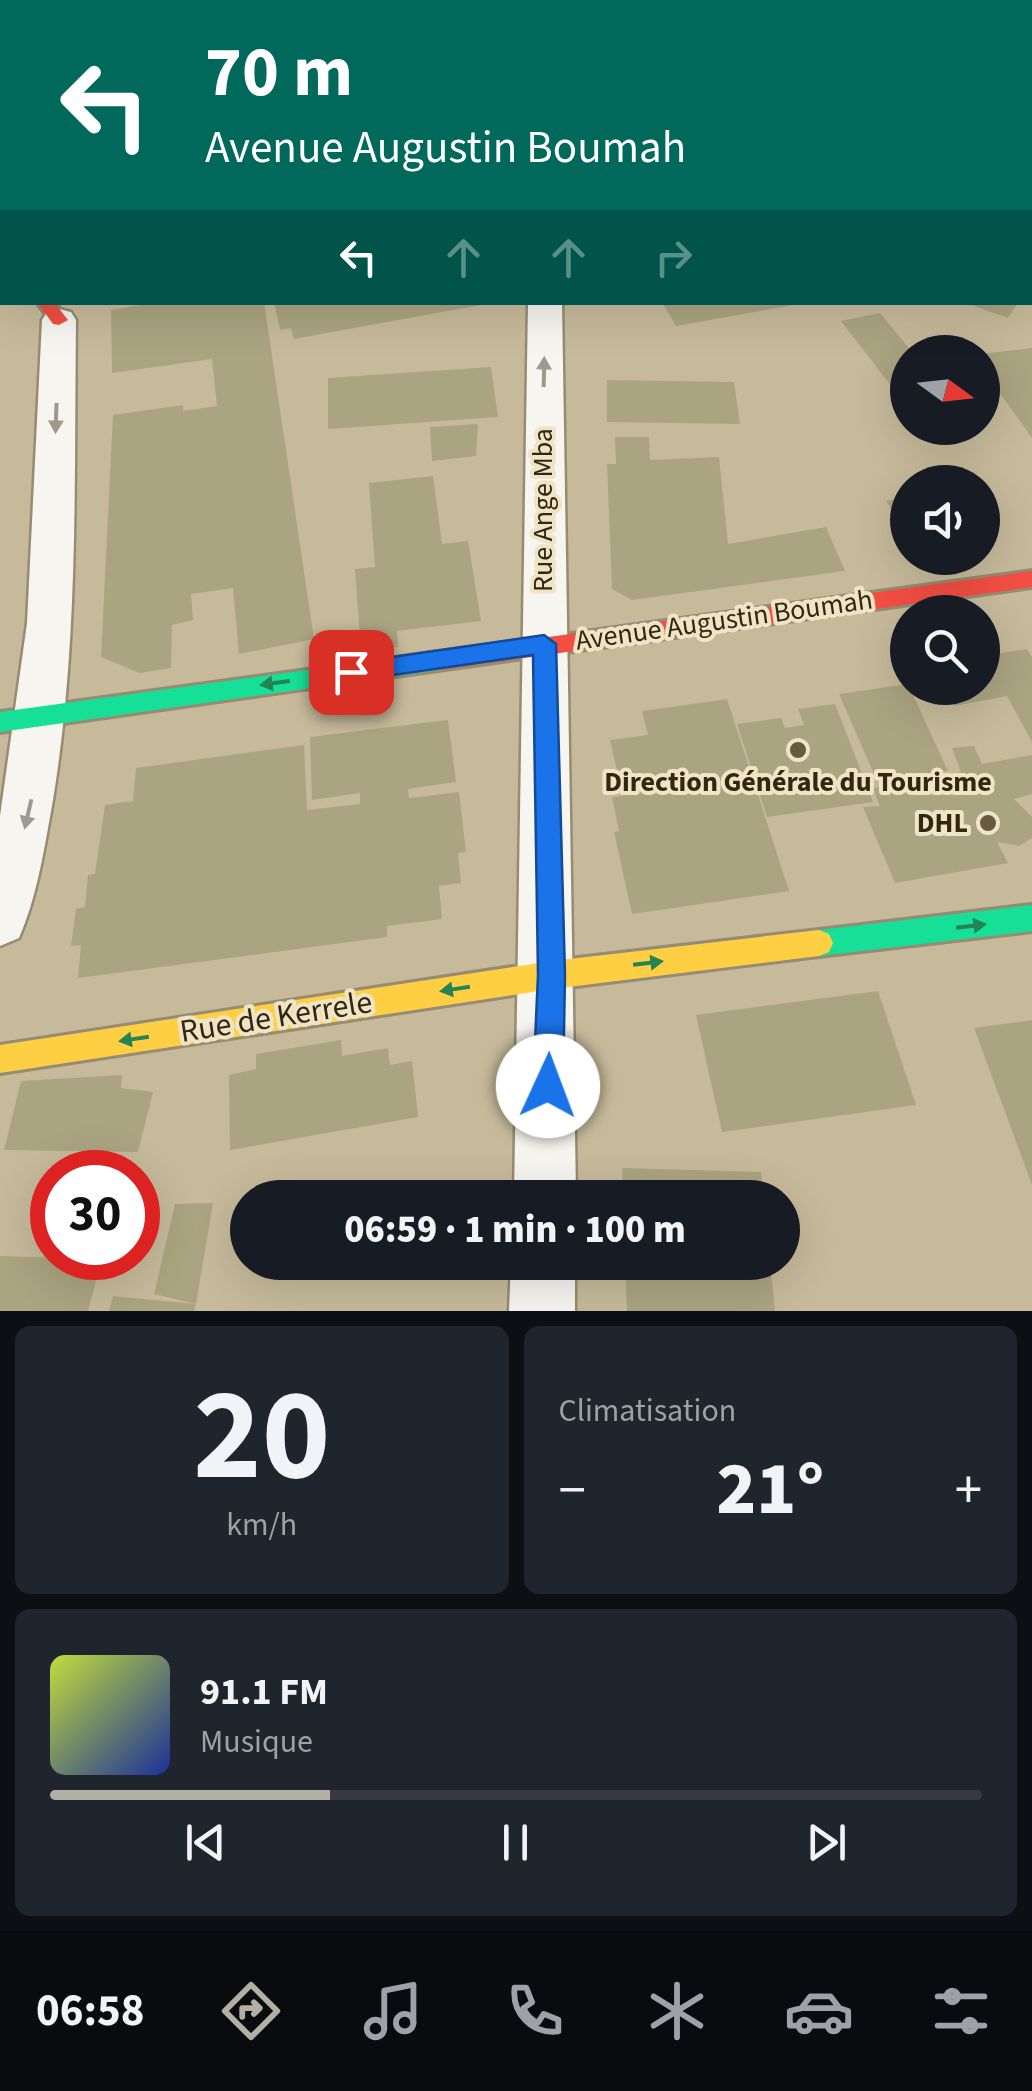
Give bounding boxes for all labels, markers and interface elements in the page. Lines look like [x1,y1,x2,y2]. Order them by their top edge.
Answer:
text: 70 m [205,23,353,123]
icon: left [40,40,170,170]
text: Avenue Augustin Boumah [205,116,686,180]
icon: left [331,230,386,285]
icon: ahead [436,230,491,285]
icon: ahead [541,230,596,285]
icon: right [646,230,701,285]
north arrow [890,335,1000,445]
map controls [890,335,1000,705]
one-way arrow [536,355,552,387]
one-way arrow [47,402,63,434]
street label: Rue Ange Mba [523,428,563,592]
button: sound [890,465,1000,575]
street label: Avenue Augustin Boumah [573,579,875,661]
button: search [890,595,1000,705]
pin [309,630,394,715]
icon: arrive [324,645,379,700]
one-way arrow [258,675,290,691]
marker: Direction Générale du Tourisme [787,739,809,761]
place label: Direction Générale du Tourisme [604,762,992,802]
one-way arrow [20,799,35,830]
place label: DHL [917,803,968,843]
marker: DHL [977,812,999,834]
one-way arrow [956,917,988,933]
one-way arrow [633,955,665,971]
street label: Rue de Kerrele [177,979,375,1055]
one-way arrow [439,982,470,998]
one-way arrow [118,1031,149,1047]
position arrow [496,1034,600,1138]
speed limit sign: 30 [30,1150,160,1280]
text: 06:59 · 1 min · 100 m [344,1203,686,1257]
text: 20 [193,1344,330,1529]
text: Climatisation [559,1388,736,1434]
text: 21° [716,1436,824,1543]
text: − [559,1452,586,1530]
text: + [955,1452,982,1530]
text: km/h [226,1502,297,1548]
text: 91.1 FM [200,1665,328,1719]
text: Musique [200,1719,313,1765]
icon: previous [178,1815,233,1870]
icon: pause [488,1815,543,1870]
icon: next [799,1815,854,1870]
icon: directions [216,1976,286,2046]
icon: music [358,1976,428,2046]
icon: phone [500,1976,570,2046]
icon: climate [642,1976,712,2046]
icon: car [784,1976,854,2046]
icon: filters [926,1976,996,2046]
text: 06:58 [36,1979,145,2043]

